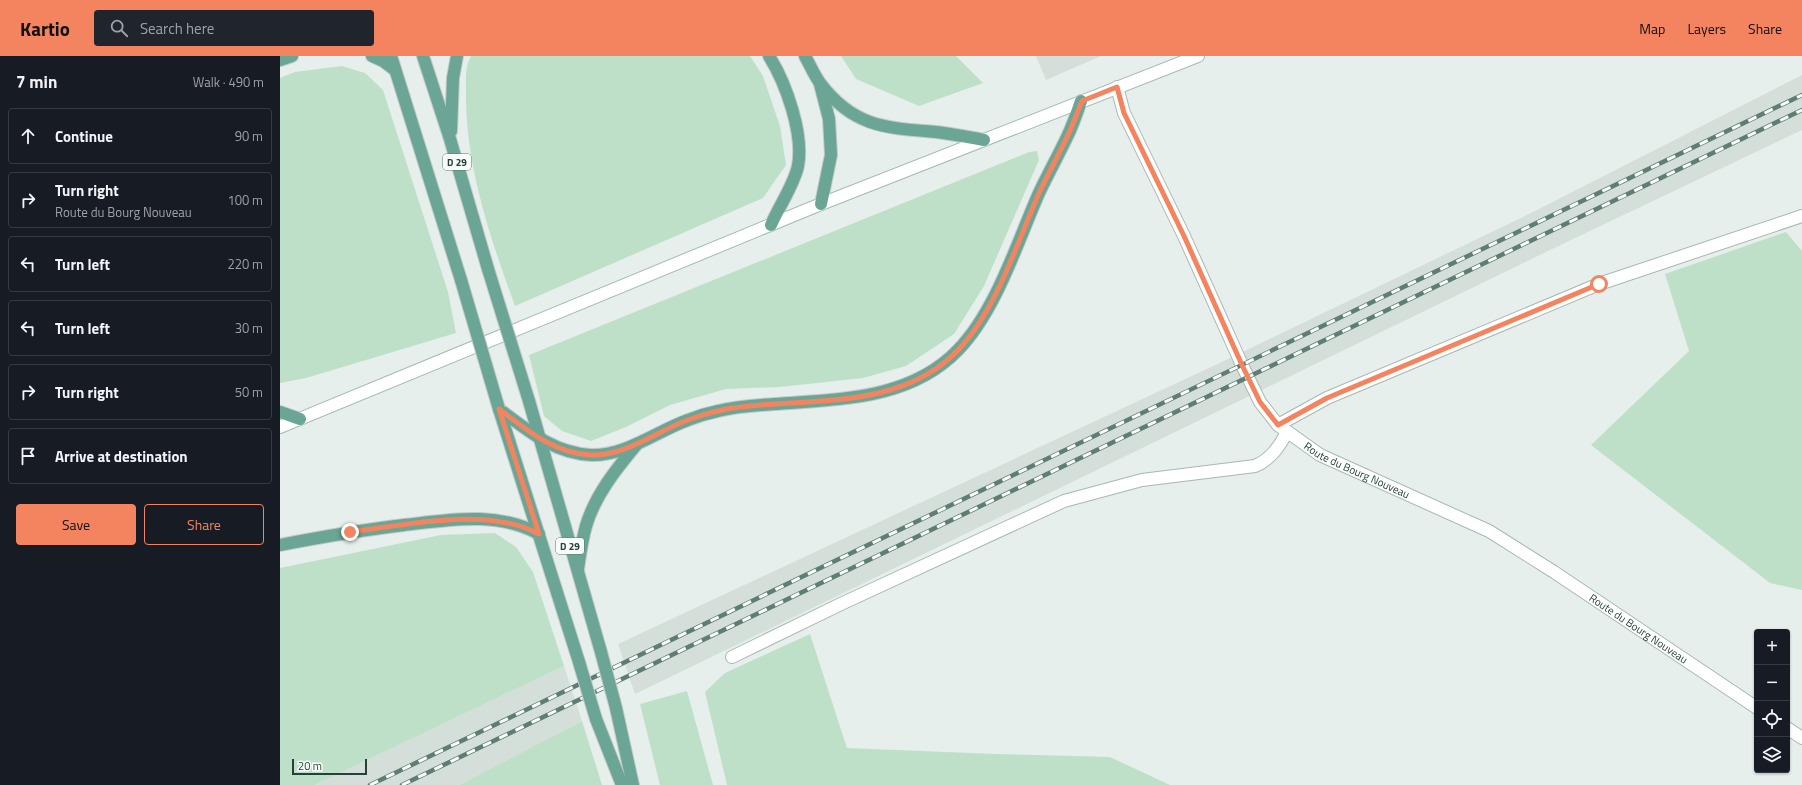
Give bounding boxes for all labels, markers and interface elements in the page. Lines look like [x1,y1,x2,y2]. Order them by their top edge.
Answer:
search box [94,10,374,46]
text: Kartio [20,14,70,43]
icon: search [108,17,130,39]
text: Search here [140,17,214,40]
text: Map [1639,18,1665,39]
text: Layers [1687,18,1726,39]
text: Share [1748,18,1782,39]
text: 7 min [16,69,57,95]
text: Walk · 490 m [193,72,264,92]
icon: ahead [17,125,39,147]
text: Continue [55,125,113,148]
text: 90 m [235,126,263,146]
road number: D 29 [443,154,471,170]
text: Turn right [55,179,119,202]
icon: right [17,189,39,211]
text: 100 m [227,190,263,210]
text: Route du Bourg Nouveau [55,202,192,222]
icon: left [17,253,39,275]
text: Turn left [55,253,110,276]
text: 220 m [227,254,263,274]
route start [1590,275,1608,293]
icon: left [17,317,39,339]
text: Turn left [55,317,110,340]
text: 30 m [235,318,263,338]
icon: right [17,381,39,403]
text: Turn right [55,381,119,404]
text: 50 m [235,382,263,402]
street label: Route du Bourg Nouveau [1301,438,1413,502]
icon: arrive [17,445,39,467]
text: Arrive at destination [55,445,188,468]
button: Save [16,504,136,545]
button: Share [144,504,264,545]
route end [341,523,359,541]
road number: D 29 [556,538,584,554]
street label: Route du Bourg Nouveau [1586,590,1691,668]
map controls [1754,629,1790,773]
button: + [1754,629,1790,665]
button: − [1754,665,1790,701]
button: locate [1754,701,1790,737]
button: layers [1754,737,1790,773]
scale bar [292,757,367,776]
text: 20 m [298,758,322,774]

